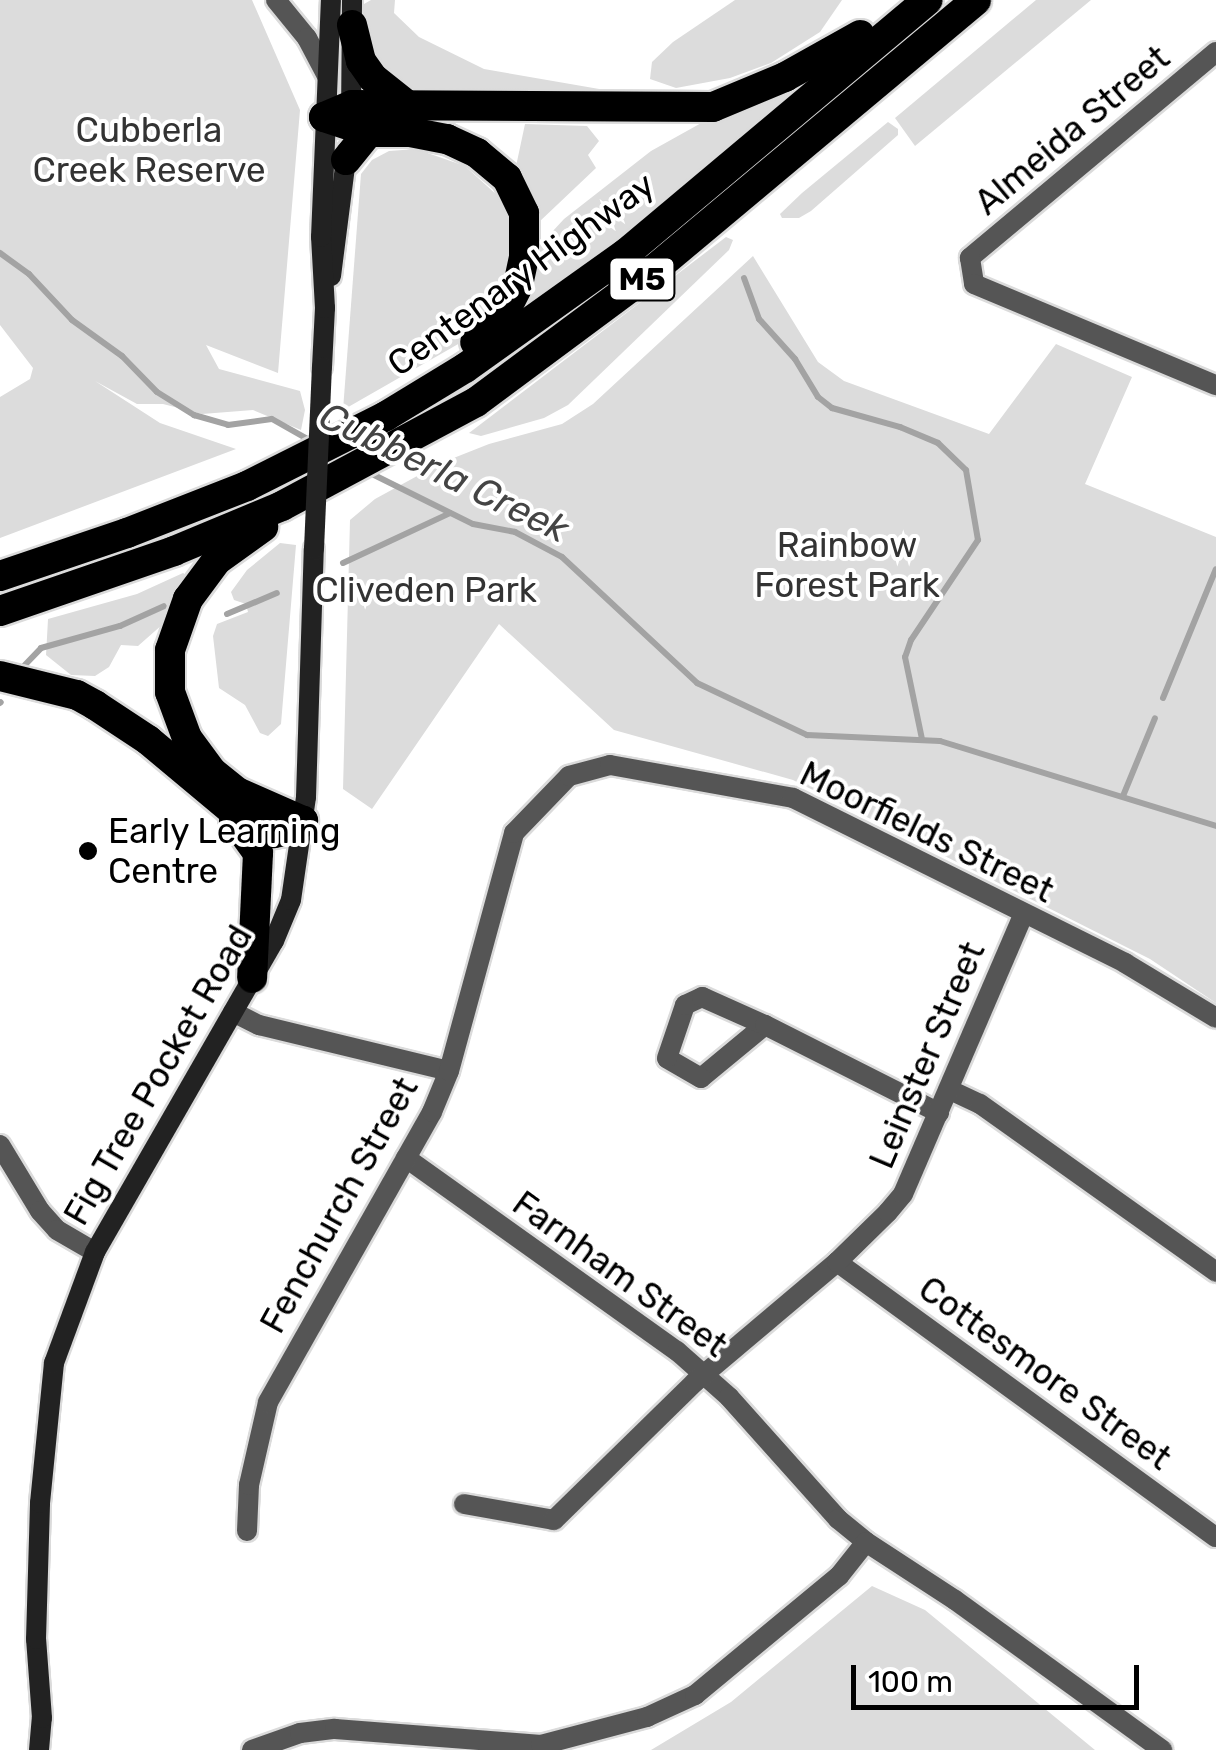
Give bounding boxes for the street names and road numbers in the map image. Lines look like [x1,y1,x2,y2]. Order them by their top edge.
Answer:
street label: Almeida Street [966,36,1178,224]
street label: Centenary Highway [379,163,663,385]
road number: M5 [607,252,677,306]
street label: Moorfields Street [793,752,1061,912]
street label: Fig Tree Pocket Road [55,917,261,1233]
street label: Leinster Street [860,935,994,1175]
street label: Fenchurch Street [251,1070,427,1340]
street label: Farnham Street [505,1182,735,1366]
street label: Cottesmore Street [911,1267,1179,1479]

